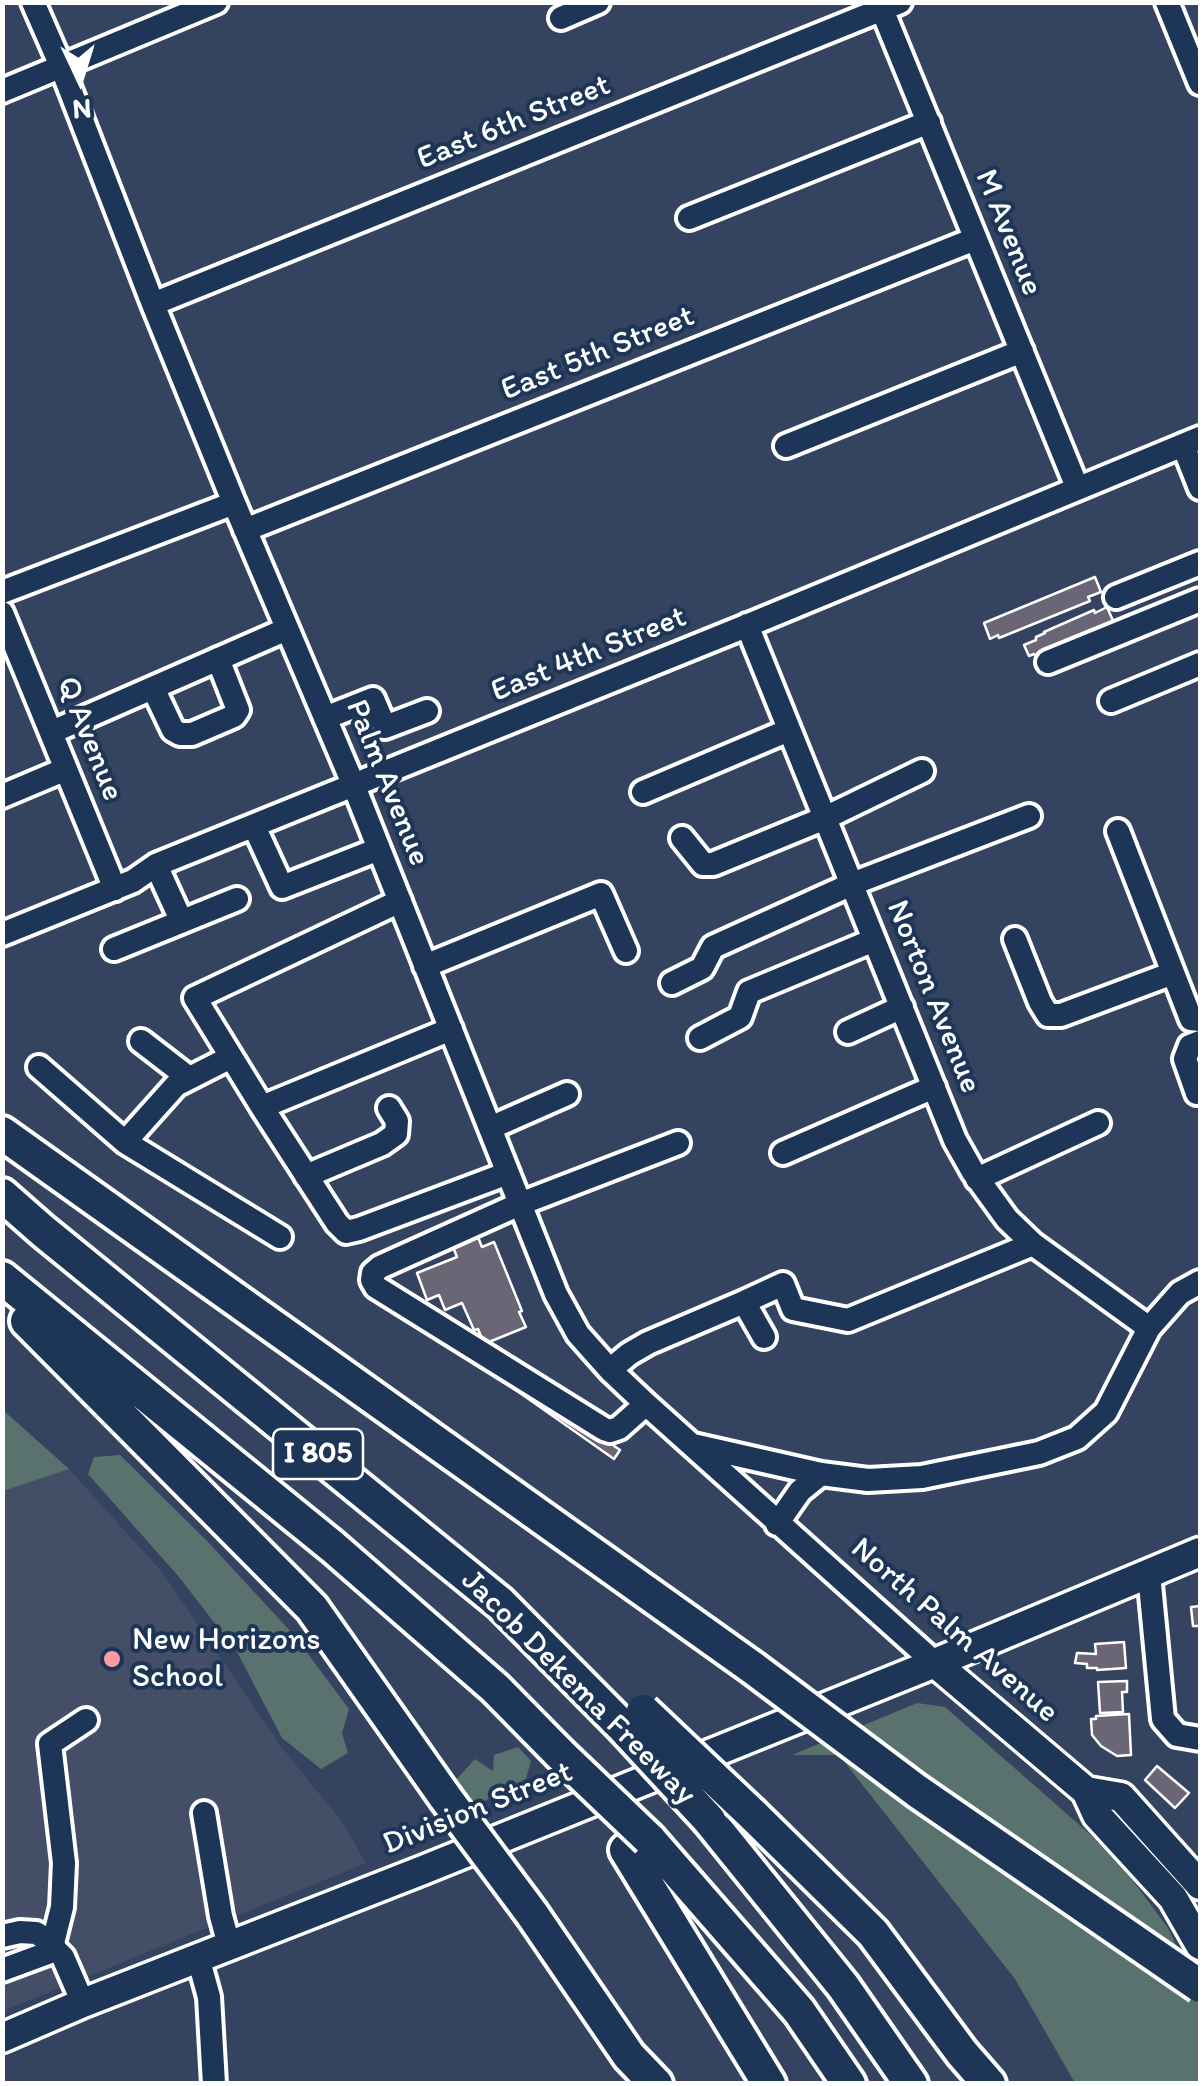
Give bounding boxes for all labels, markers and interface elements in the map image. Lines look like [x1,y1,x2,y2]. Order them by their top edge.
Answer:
north arrow [30,30,130,130]
street label: East 6th Street [412,67,616,179]
text: N [71,92,93,128]
street label: M Avenue [965,164,1051,302]
street label: East 5th Street [496,298,700,410]
street label: East 4th Street [486,598,692,712]
street label: Q Avenue [47,671,131,807]
street label: Palm Avenue [336,694,438,872]
street label: Norton Avenue [877,895,989,1099]
road number: I 805 [273,1429,363,1479]
street label: North Palm Avenue [842,1530,1066,1732]
street label: Jacob Dekema Freeway [452,1562,704,1814]
place label: New Horizons School [132,1622,320,1697]
marker: New Horizons School [101,1648,123,1670]
street label: Division Street [378,1754,578,1864]

